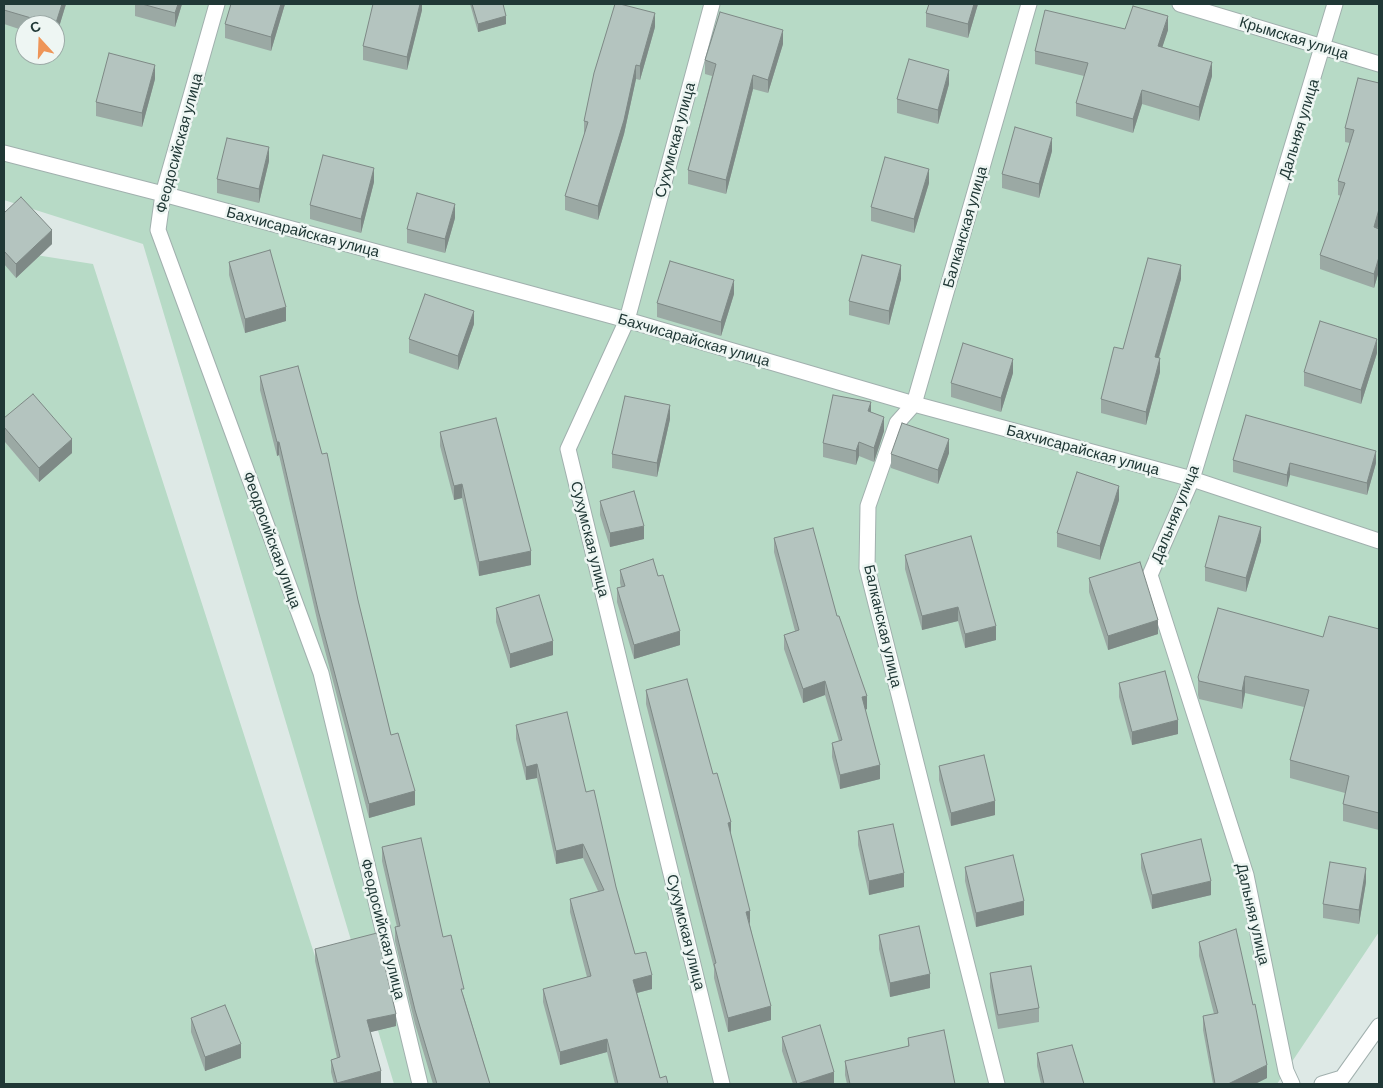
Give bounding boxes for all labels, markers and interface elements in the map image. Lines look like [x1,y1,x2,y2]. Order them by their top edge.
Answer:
street label: Крымская улица [1237,13,1351,63]
north arrow [15,15,65,65]
text: С [27,17,43,36]
street label: Феодосийская улица [152,71,206,215]
street label: Дальняя улица [1275,77,1323,181]
street label: Сухумская улица [651,80,699,200]
street label: Балканская улица [939,164,991,290]
street label: Бахчисарайская улица [225,203,381,261]
street label: Бахчисарайская улица [616,310,772,370]
street label: Бахчисарайская улица [1005,421,1161,479]
street label: Дальняя улица [1147,462,1203,566]
street label: Феодосийская улица [239,469,305,611]
street label: Сухумская улица [567,479,613,599]
street label: Балканская улица [860,563,906,689]
street label: Феодосийская улица [357,857,409,1001]
street label: Дальняя улица [1233,861,1273,967]
street label: Сухумская улица [663,872,709,992]

